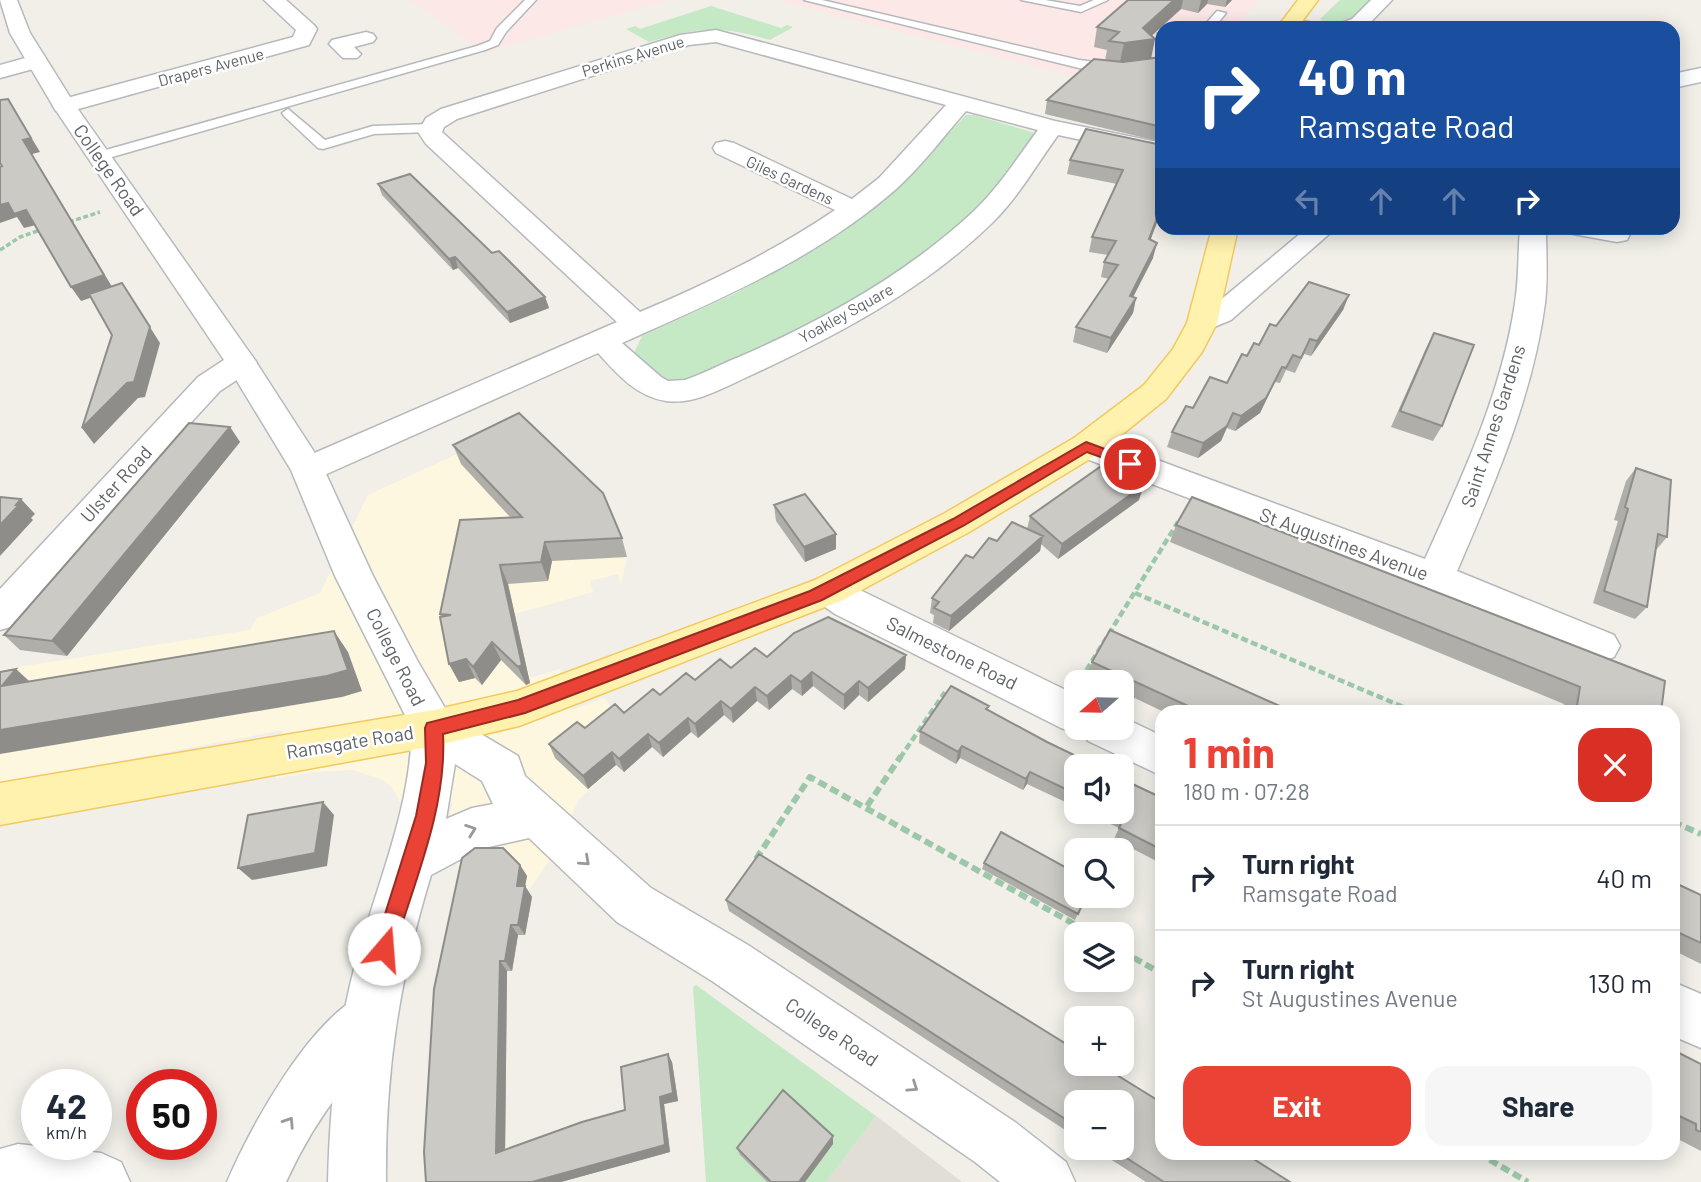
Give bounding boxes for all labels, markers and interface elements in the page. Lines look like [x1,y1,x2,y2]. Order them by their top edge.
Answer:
street label: Perkins Avenue [579,31,686,80]
street label: Drapers Avenue [156,43,266,90]
text: 40 m [1298,46,1406,105]
icon: right [1183,49,1274,140]
text: Ramsgate Road [1298,106,1515,144]
street label: College Road [69,119,149,220]
street label: Giles Gardens [744,151,837,208]
icon: left [1289,182,1327,220]
icon: ahead [1362,182,1400,220]
icon: ahead [1435,182,1473,220]
icon: right [1508,182,1546,220]
street label: Yoakley Square [795,279,896,346]
street label: Saint Annes Gardens [1455,342,1530,510]
pin [1100,434,1160,494]
street label: Ulster Road [75,441,156,527]
icon: arrive [1111,445,1149,483]
street label: St Augustines Avenue [1257,502,1432,585]
street label: College Road [362,604,431,710]
street label: Salmestone Road [883,611,1021,694]
north arrow [1064,670,1134,740]
map controls [1064,670,1134,1160]
street label: Ramsgate Road [285,720,415,763]
text: 1 min [1183,726,1275,776]
button: close [1578,728,1652,802]
button: sound [1064,754,1134,824]
text: 180 m · 07:28 [1183,777,1310,805]
one-way arrow [464,825,476,839]
button: search [1064,838,1134,908]
text: Turn right [1242,848,1355,879]
one-way arrow [577,853,590,865]
icon: right [1183,859,1221,897]
text: 40 m [1596,862,1652,893]
text: Ramsgate Road [1242,879,1398,907]
position arrow [347,912,421,986]
button: layers [1064,922,1134,992]
text: Turn right [1242,953,1355,984]
icon: right [1183,964,1221,1002]
text: 130 m [1588,967,1652,998]
text: St Augustines Avenue [1242,984,1458,1012]
street label: College Road [782,992,883,1071]
button: + [1064,1006,1134,1076]
button: Exit [1183,1066,1411,1146]
button: Share [1425,1066,1652,1146]
speed limit sign: 50 [126,1069,217,1160]
one-way arrow [906,1079,919,1092]
text: 42 [46,1084,87,1126]
button: − [1064,1090,1134,1160]
one-way arrow [281,1117,294,1130]
text: km/h [46,1121,87,1143]

